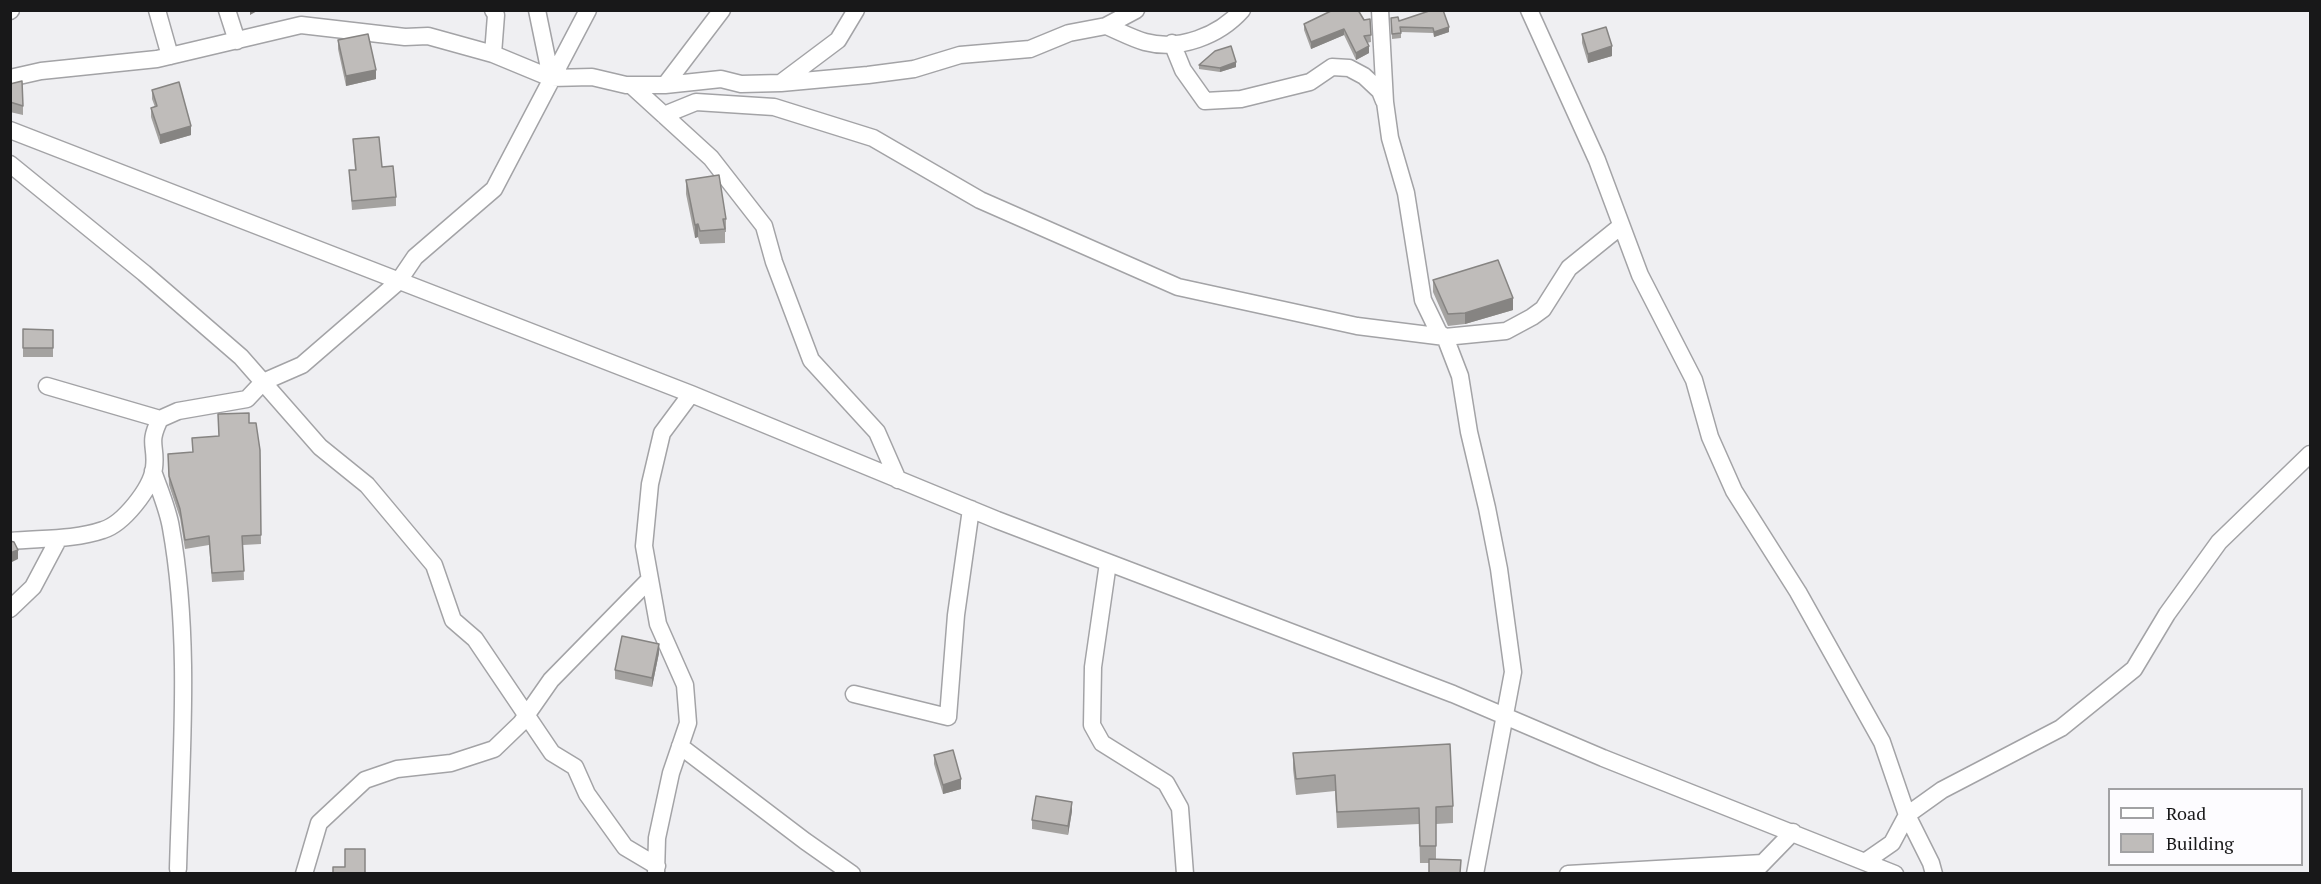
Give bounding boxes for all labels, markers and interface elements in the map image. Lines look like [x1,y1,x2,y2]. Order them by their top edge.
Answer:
legend [2108,788,2303,866]
text: Road [2166,801,2206,825]
text: Building [2166,831,2234,855]

